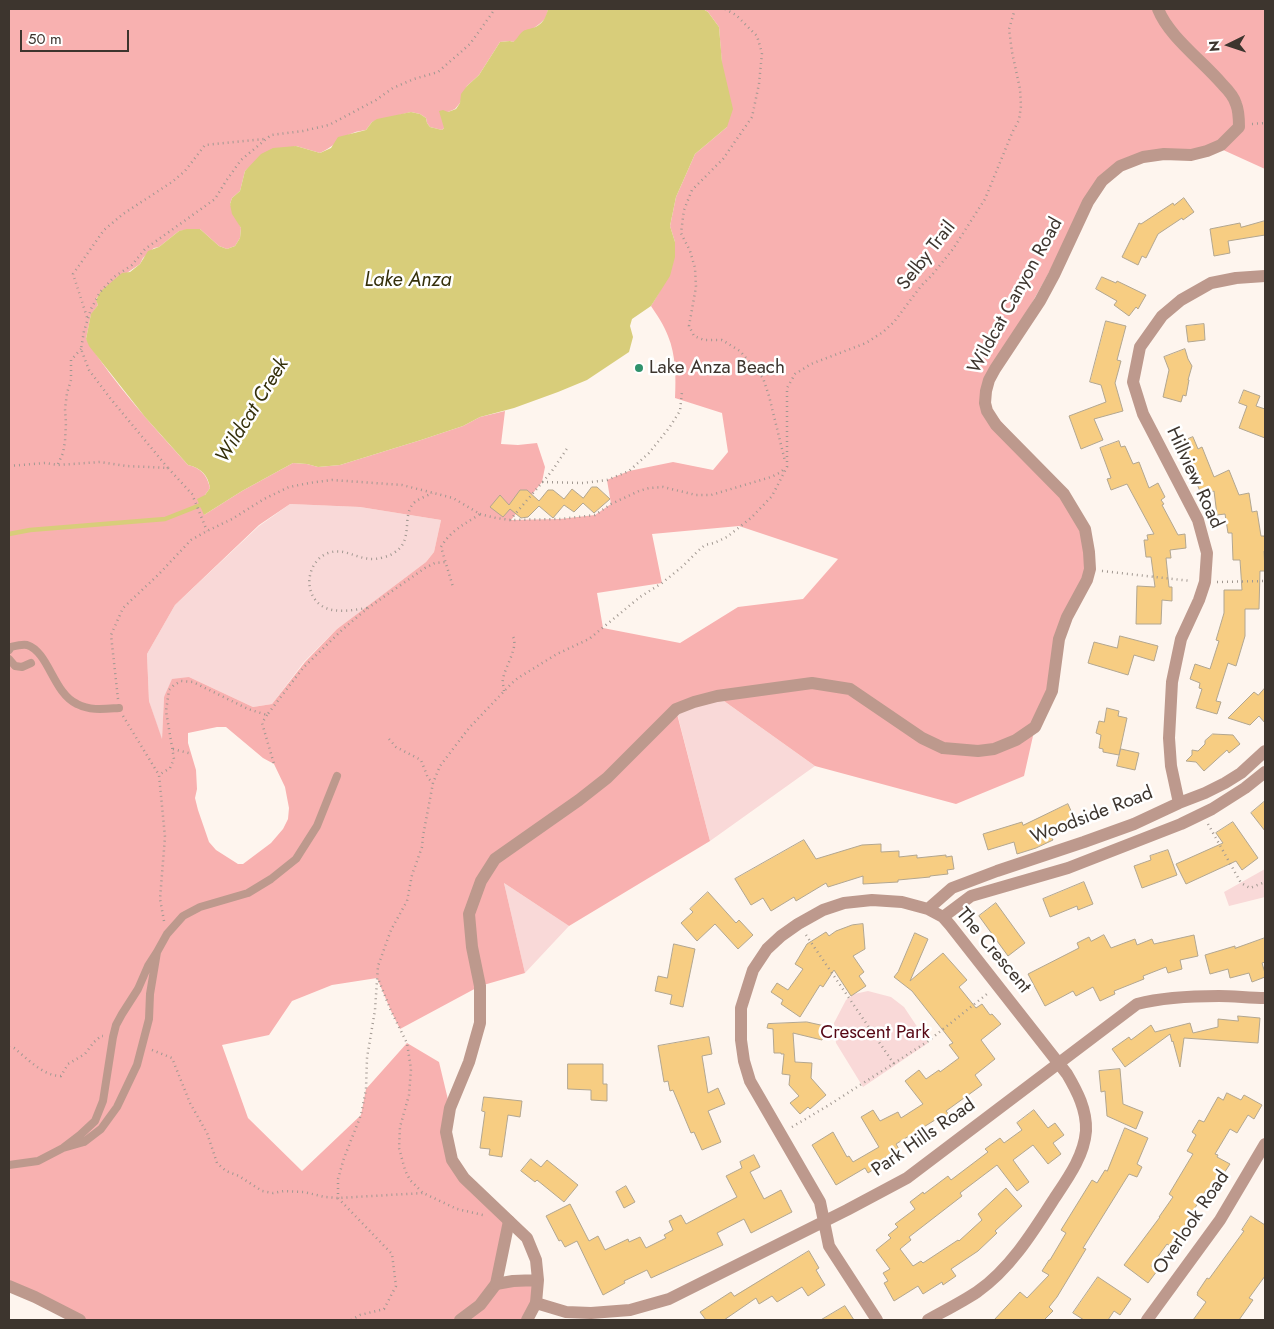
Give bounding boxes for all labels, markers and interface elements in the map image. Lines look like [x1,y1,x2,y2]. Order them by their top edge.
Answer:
scale bar [22,20,131,52]
north arrow [1204,20,1254,70]
text: 50 m [28,28,62,50]
text: N [1204,40,1224,52]
street label: Wildcat Canyon Road [964,214,1068,378]
street label: Selby Trail [893,217,961,295]
water label: Lake Anza [364,269,452,293]
water label: Wildcat Creek [211,354,295,468]
place label: Lake Anza Beach [649,357,785,379]
marker: Lake Anza Beach [633,362,645,374]
street label: Hillview Road [1160,423,1228,533]
street label: Woodside Road [1028,782,1156,850]
street label: The Crescent [951,904,1035,998]
park label: Crescent Park [820,1022,930,1044]
street label: Park Hills Road [868,1094,980,1182]
street label: Overlook Road [1149,1167,1235,1279]

